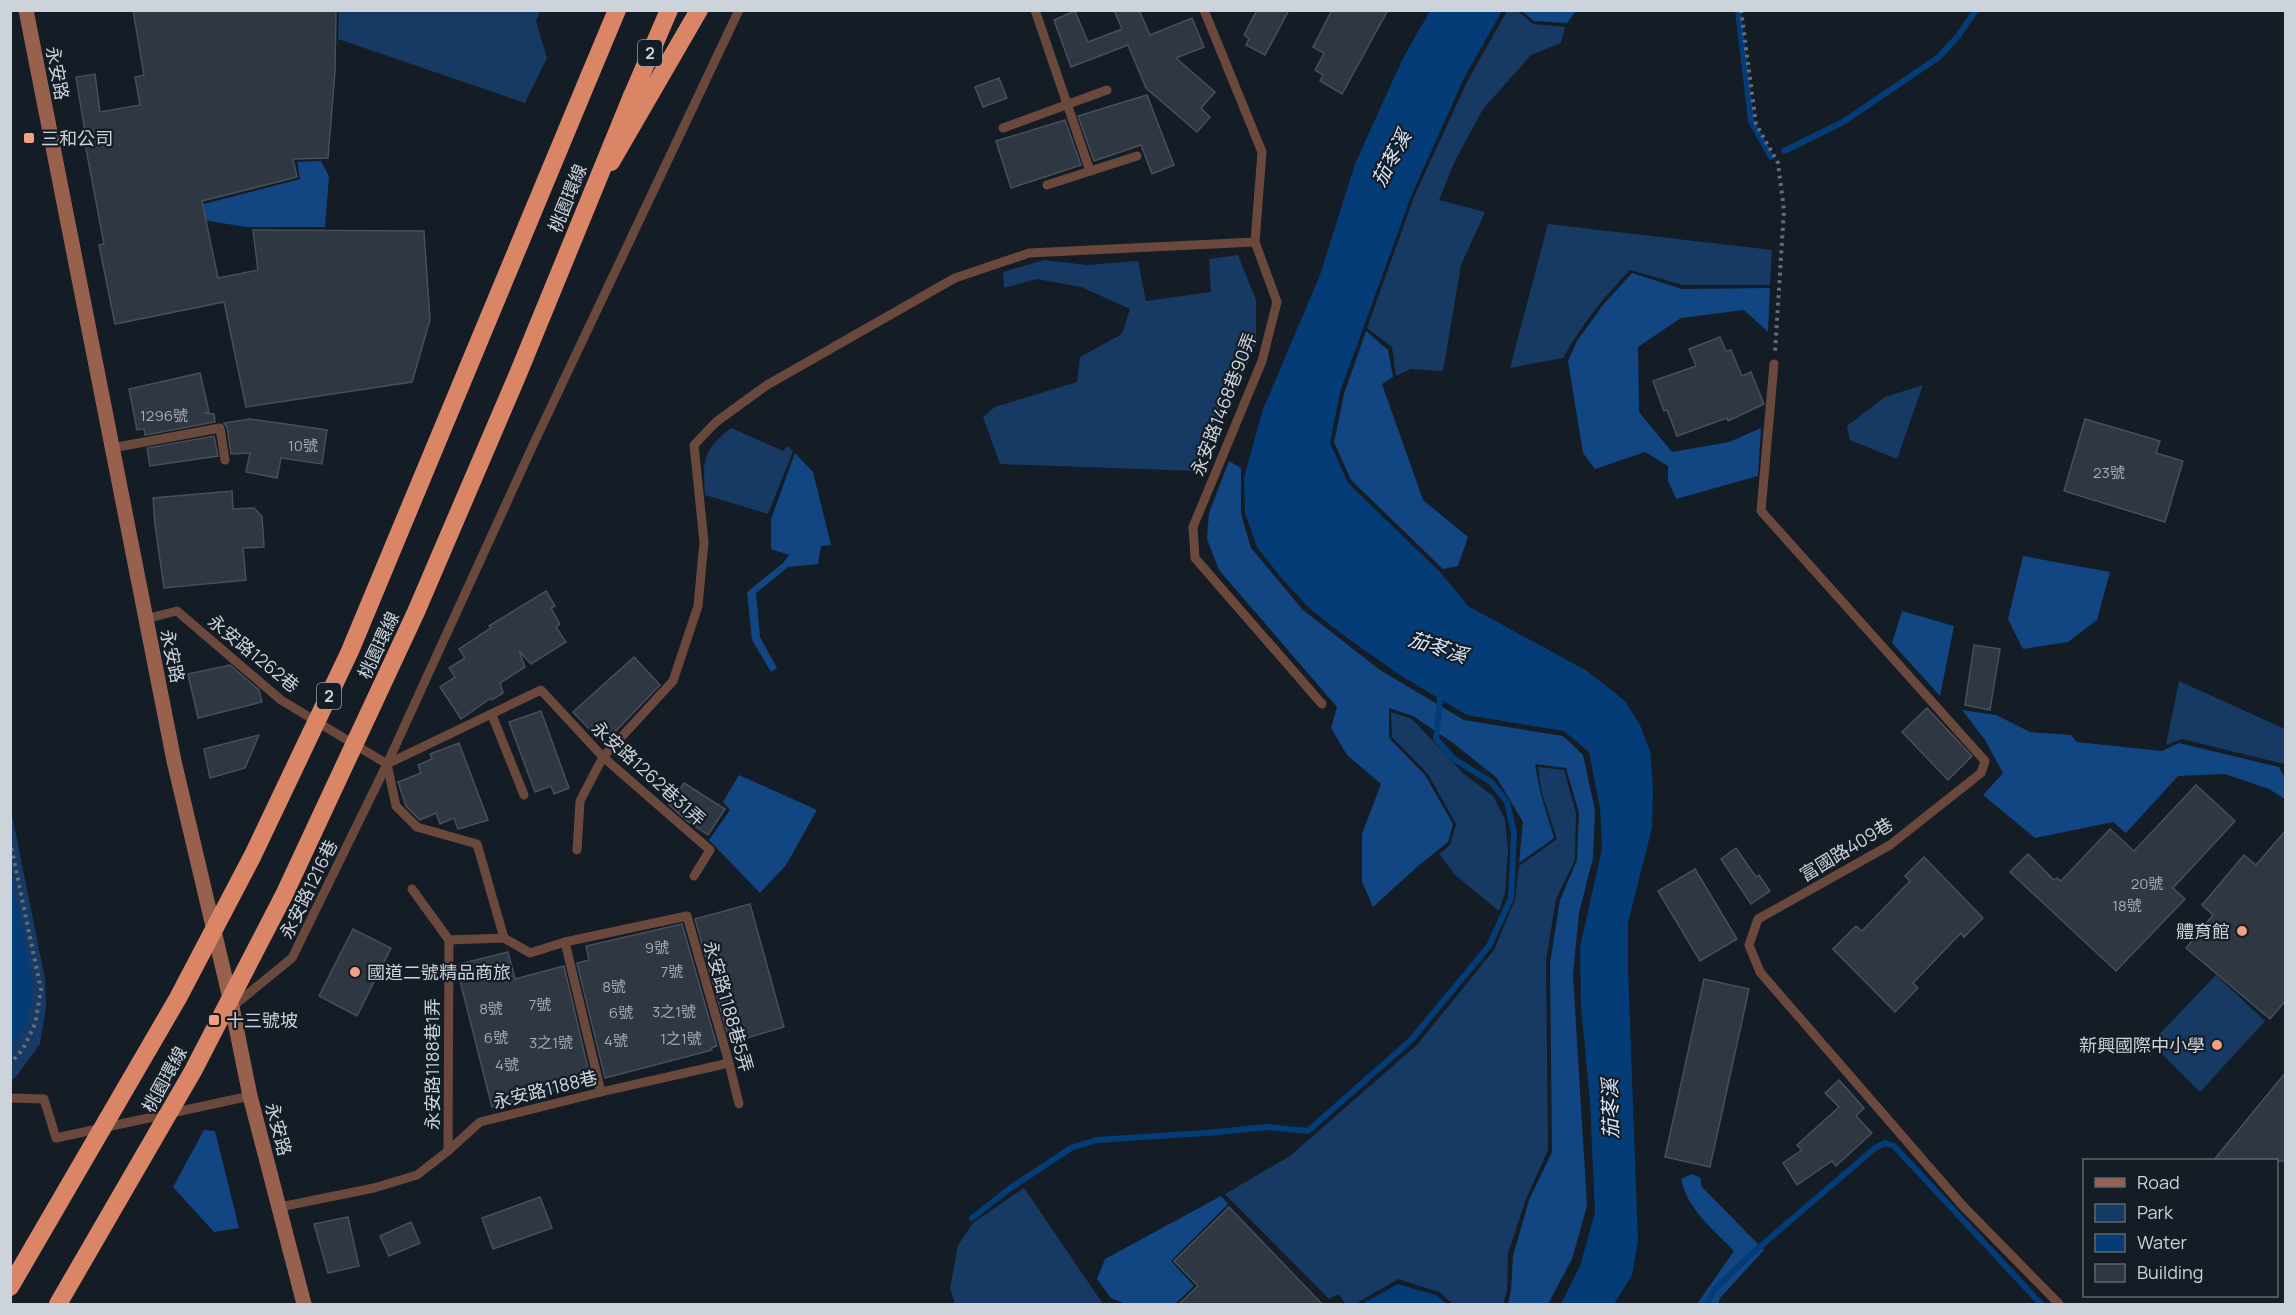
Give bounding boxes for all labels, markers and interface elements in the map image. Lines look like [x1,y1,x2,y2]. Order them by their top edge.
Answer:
road number: 2 [638,40,662,66]
street label: 永安路 [41,44,75,102]
water label: 茄苳溪 [1365,123,1418,191]
place label: 三和公司 [41,126,113,150]
marker: 三和公司 [22,131,36,145]
street label: 桃園環線 [542,160,592,236]
street label: 永安路1468巷90弄 [1185,329,1261,479]
house number: 1296號 [140,405,188,426]
house number: 10號 [288,435,318,456]
house number: 23號 [2093,462,2125,483]
street label: 桃園環線 [352,607,404,683]
street label: 永安路1262巷 [203,609,305,697]
water label: 茄苳溪 [1405,625,1474,670]
street label: 永安路 [156,627,190,685]
road number: 2 [317,683,341,709]
street label: 永安路1262巷31弄 [587,715,711,831]
street label: 富國路409巷 [1795,812,1897,886]
street label: 永安路1216巷 [274,835,342,943]
house number: 20號 [2131,873,2163,894]
house number: 18號 [2112,895,2142,916]
place label: 體育館 [2176,919,2230,943]
marker: 體育館 [2235,924,2249,938]
house number: 9號 [645,937,669,958]
street label: 永安路1188巷5弄 [699,938,759,1074]
place label: 國道二號精品商旅 [367,960,511,984]
house number: 7號 [661,961,683,982]
marker: 國道二號精品商旅 [348,965,362,979]
house number: 8號 [602,976,626,997]
house number: 7號 [529,994,551,1015]
street label: 永安路1188巷1弄 [420,998,444,1130]
house number: 8號 [479,998,503,1019]
house number: 3之1號 [652,1001,696,1022]
house number: 6號 [609,1002,633,1023]
place label: 十三號坡 [226,1008,298,1032]
marker: 十三號坡 [207,1013,221,1027]
house number: 6號 [484,1027,508,1048]
house number: 1之1號 [660,1028,702,1049]
house number: 4號 [604,1030,628,1051]
house number: 3之1號 [529,1032,573,1053]
place label: 新興國際中小學 [2079,1033,2205,1057]
marker: 新興國際中小學 [2210,1038,2224,1052]
street label: 桃園環線 [136,1042,192,1116]
house number: 4號 [495,1054,519,1075]
street label: 永安路1188巷 [490,1064,600,1114]
water label: 茄苳溪 [1596,1076,1624,1139]
street label: 永安路 [260,1100,298,1158]
legend [2083,1159,2278,1297]
text: Road [2137,1170,2180,1194]
text: Park [2137,1200,2174,1224]
text: Water [2137,1230,2187,1254]
text: Building [2137,1260,2203,1284]

